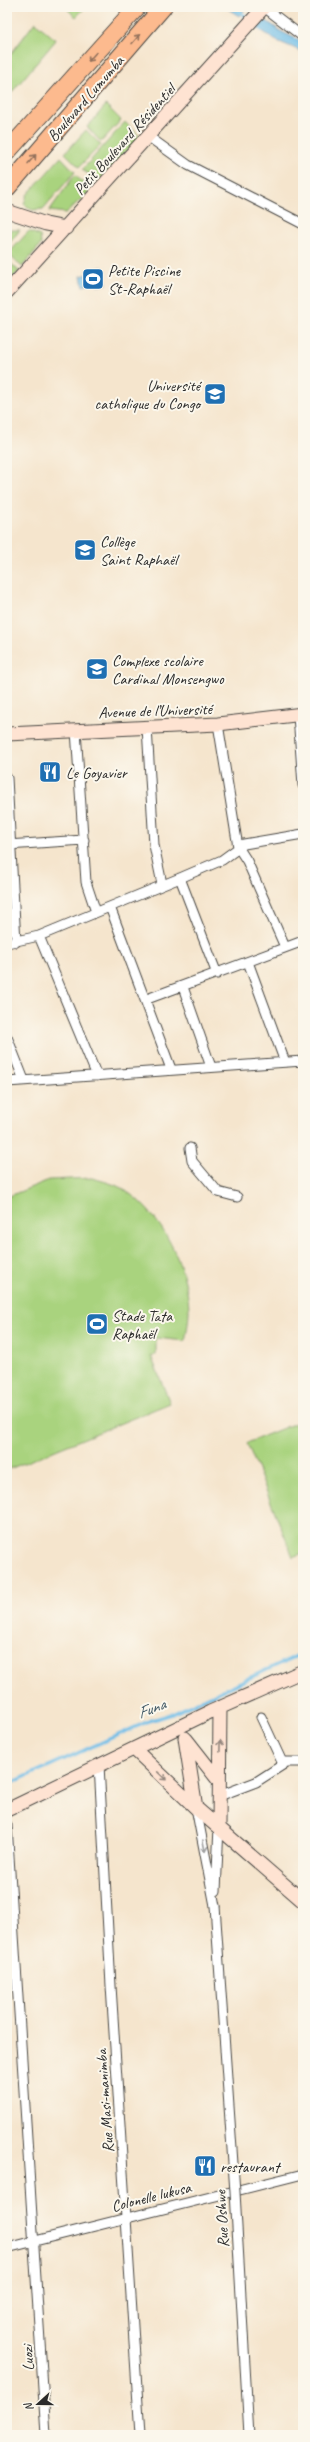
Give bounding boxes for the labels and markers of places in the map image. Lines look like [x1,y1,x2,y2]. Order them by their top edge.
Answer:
place label: Petite Piscine St-Raphaël [108,261,182,299]
sports icon: Petite Piscine St-Raphaël [80,266,106,292]
place label: Université catholique du Congo [95,376,203,414]
school or university icon: Université catholique du Congo [202,381,228,407]
place label: Collège Saint Raphaël [100,532,180,570]
school or university icon: Collège Saint Raphaël [72,537,98,563]
place label: Complexe scolaire Cardinal Monsengwo [112,651,225,689]
school or university icon: Complexe scolaire Cardinal Monsengwo [84,656,110,682]
restaurant icon: Le Goyavier [37,759,63,785]
place label: Le Goyavier [66,763,128,783]
place label: Stade Tata Raphaël [112,1306,173,1344]
sports icon: Stade Tata Raphaël [84,1311,110,1337]
restaurant icon: restaurant [192,2153,218,2179]
place label: restaurant [220,2157,282,2177]

